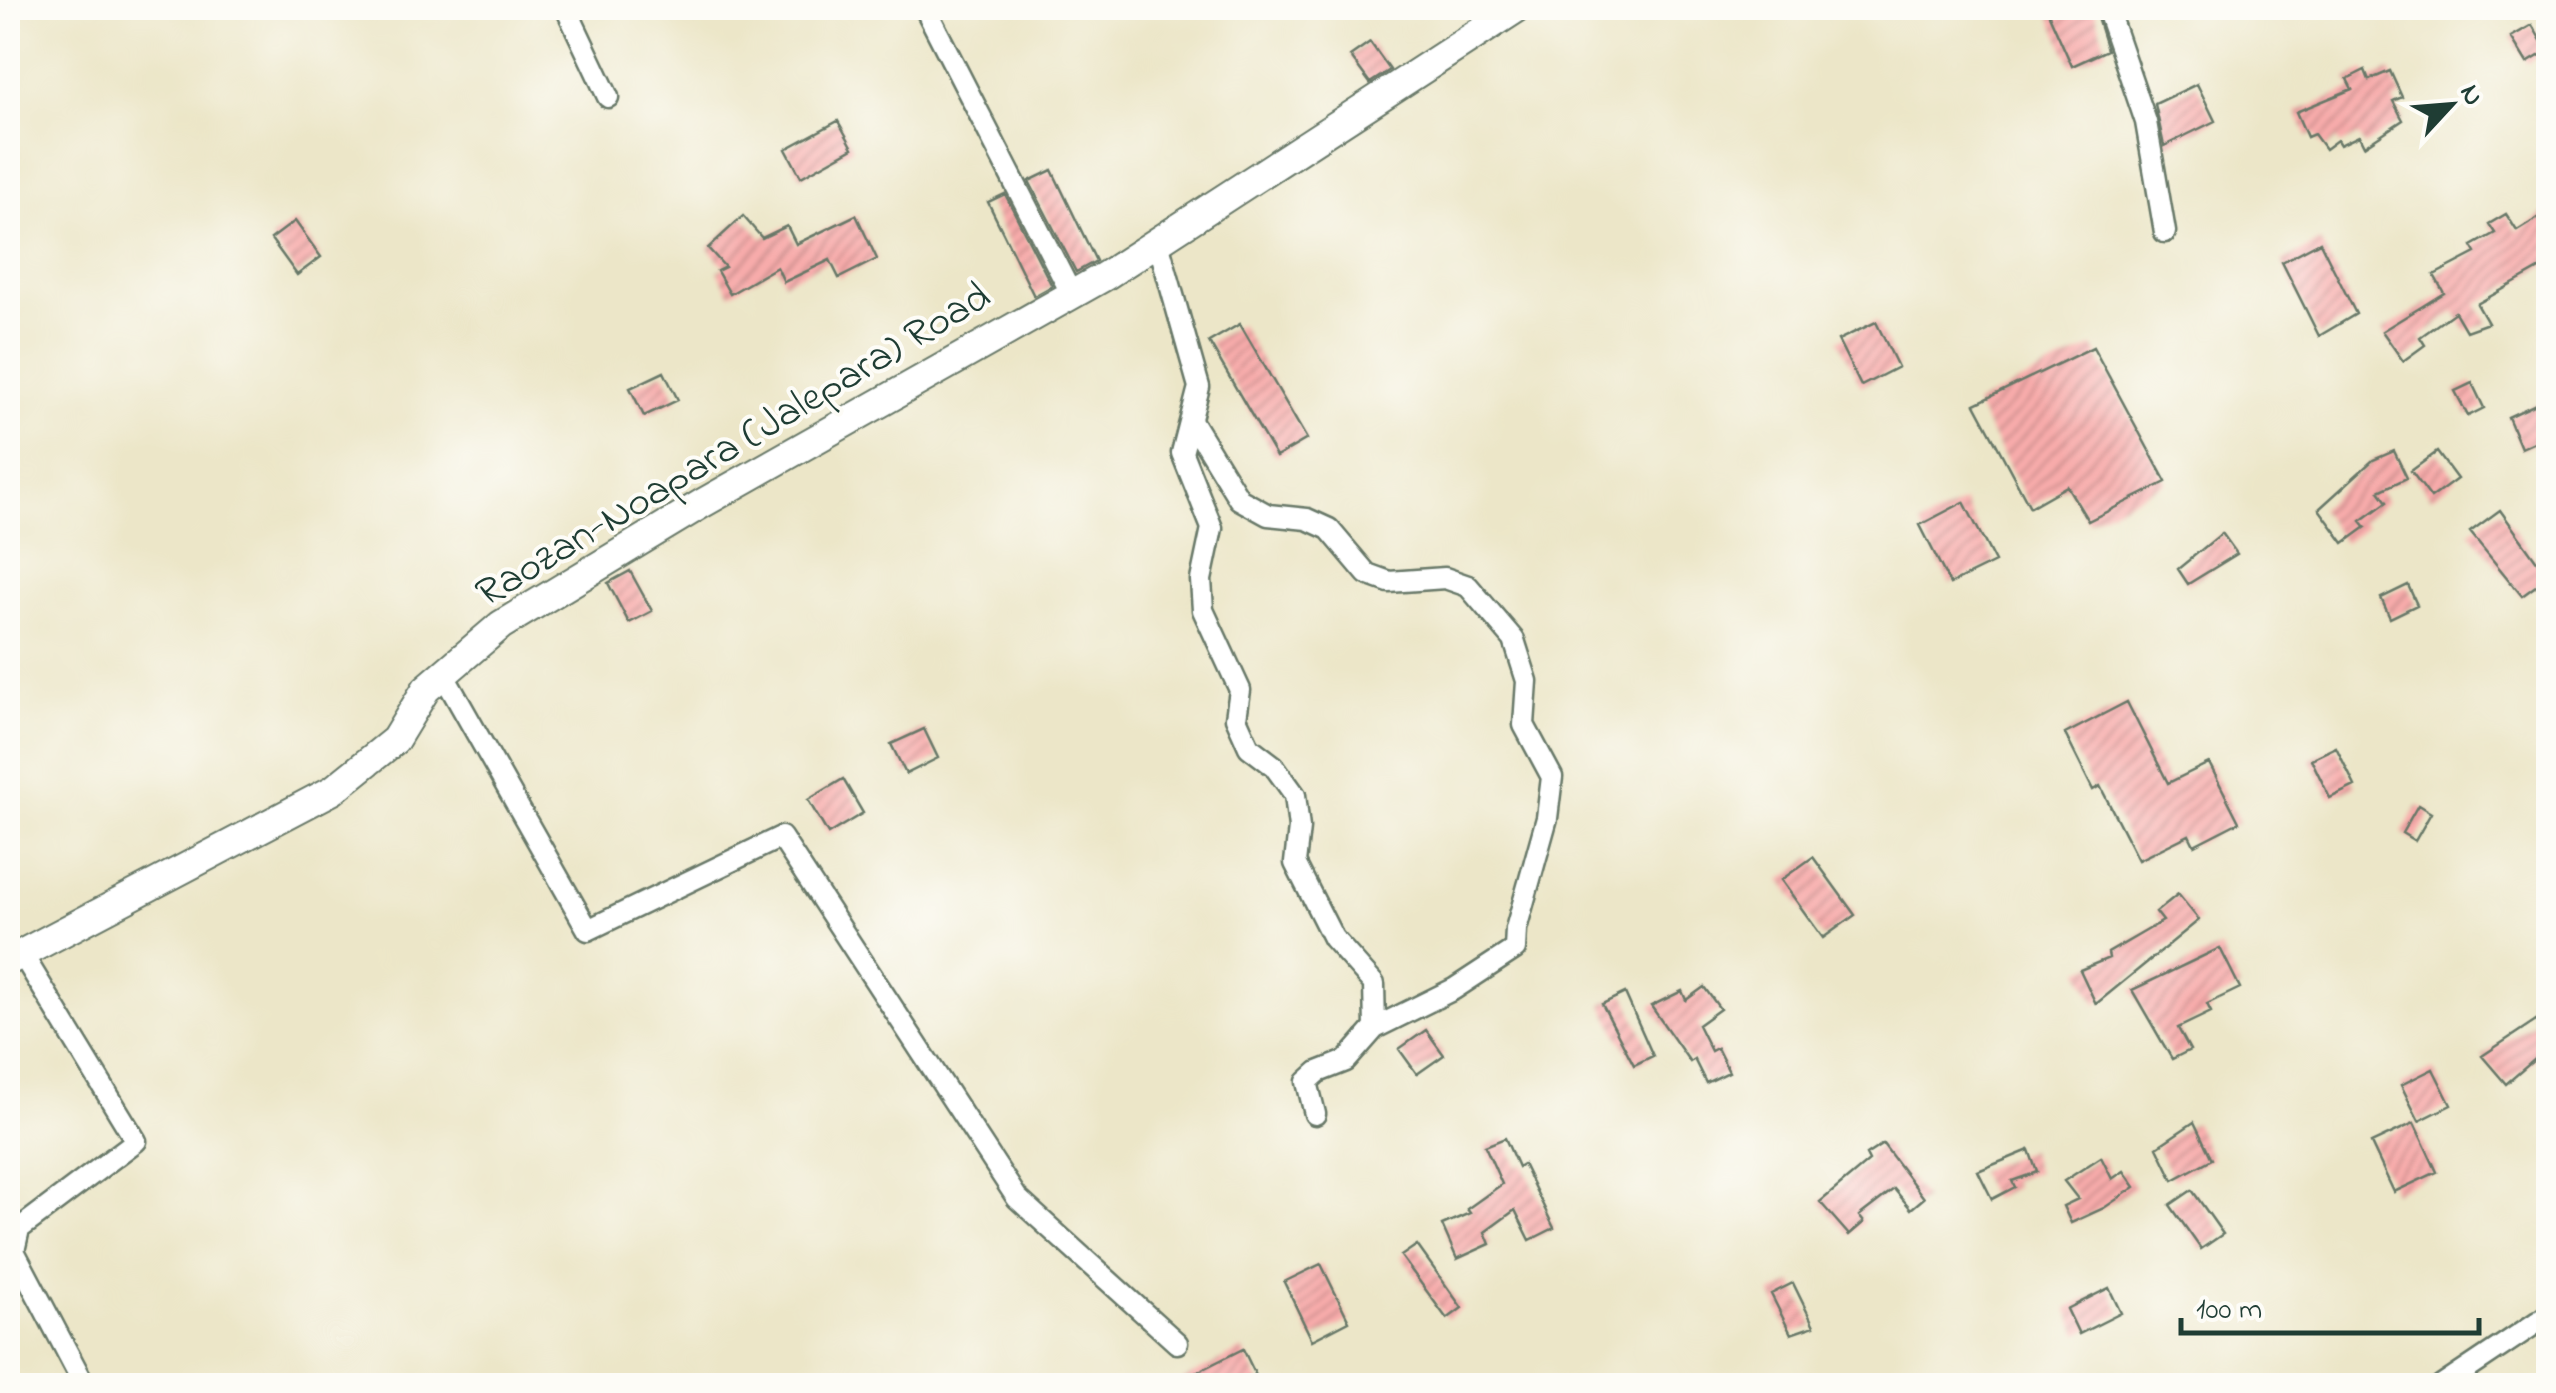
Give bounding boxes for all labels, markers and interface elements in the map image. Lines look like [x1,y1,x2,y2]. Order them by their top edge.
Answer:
north arrow [2401,55,2501,155]
text: N [2448,78,2493,113]
street label: Raozan-Noapara (Jalepara) Road [465,268,1003,624]
scale bar [2181,1273,2478,1335]
text: 100 m [2196,1289,2262,1333]

